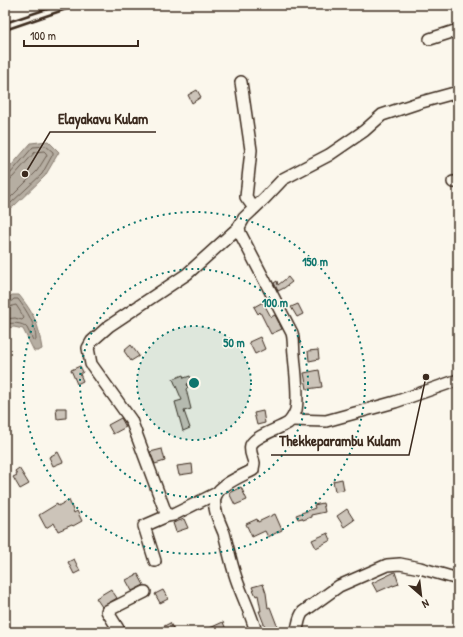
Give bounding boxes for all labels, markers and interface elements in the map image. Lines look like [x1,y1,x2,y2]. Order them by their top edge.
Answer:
scale bar [24,22,138,48]
text: 100 m [30,27,56,44]
callout: Elayakavu Kulam [50,105,156,132]
text: Elayakavu Kulam [58,108,148,130]
text: 150 m [302,253,328,270]
text: 100 m [262,294,288,311]
text: 50 m [223,334,245,351]
centre of rings [187,376,201,390]
callout: Thekkeparambu Kulam [271,428,409,455]
text: Thekkeparambu Kulam [278,430,401,452]
north arrow [401,575,441,615]
text: N [420,596,432,611]

